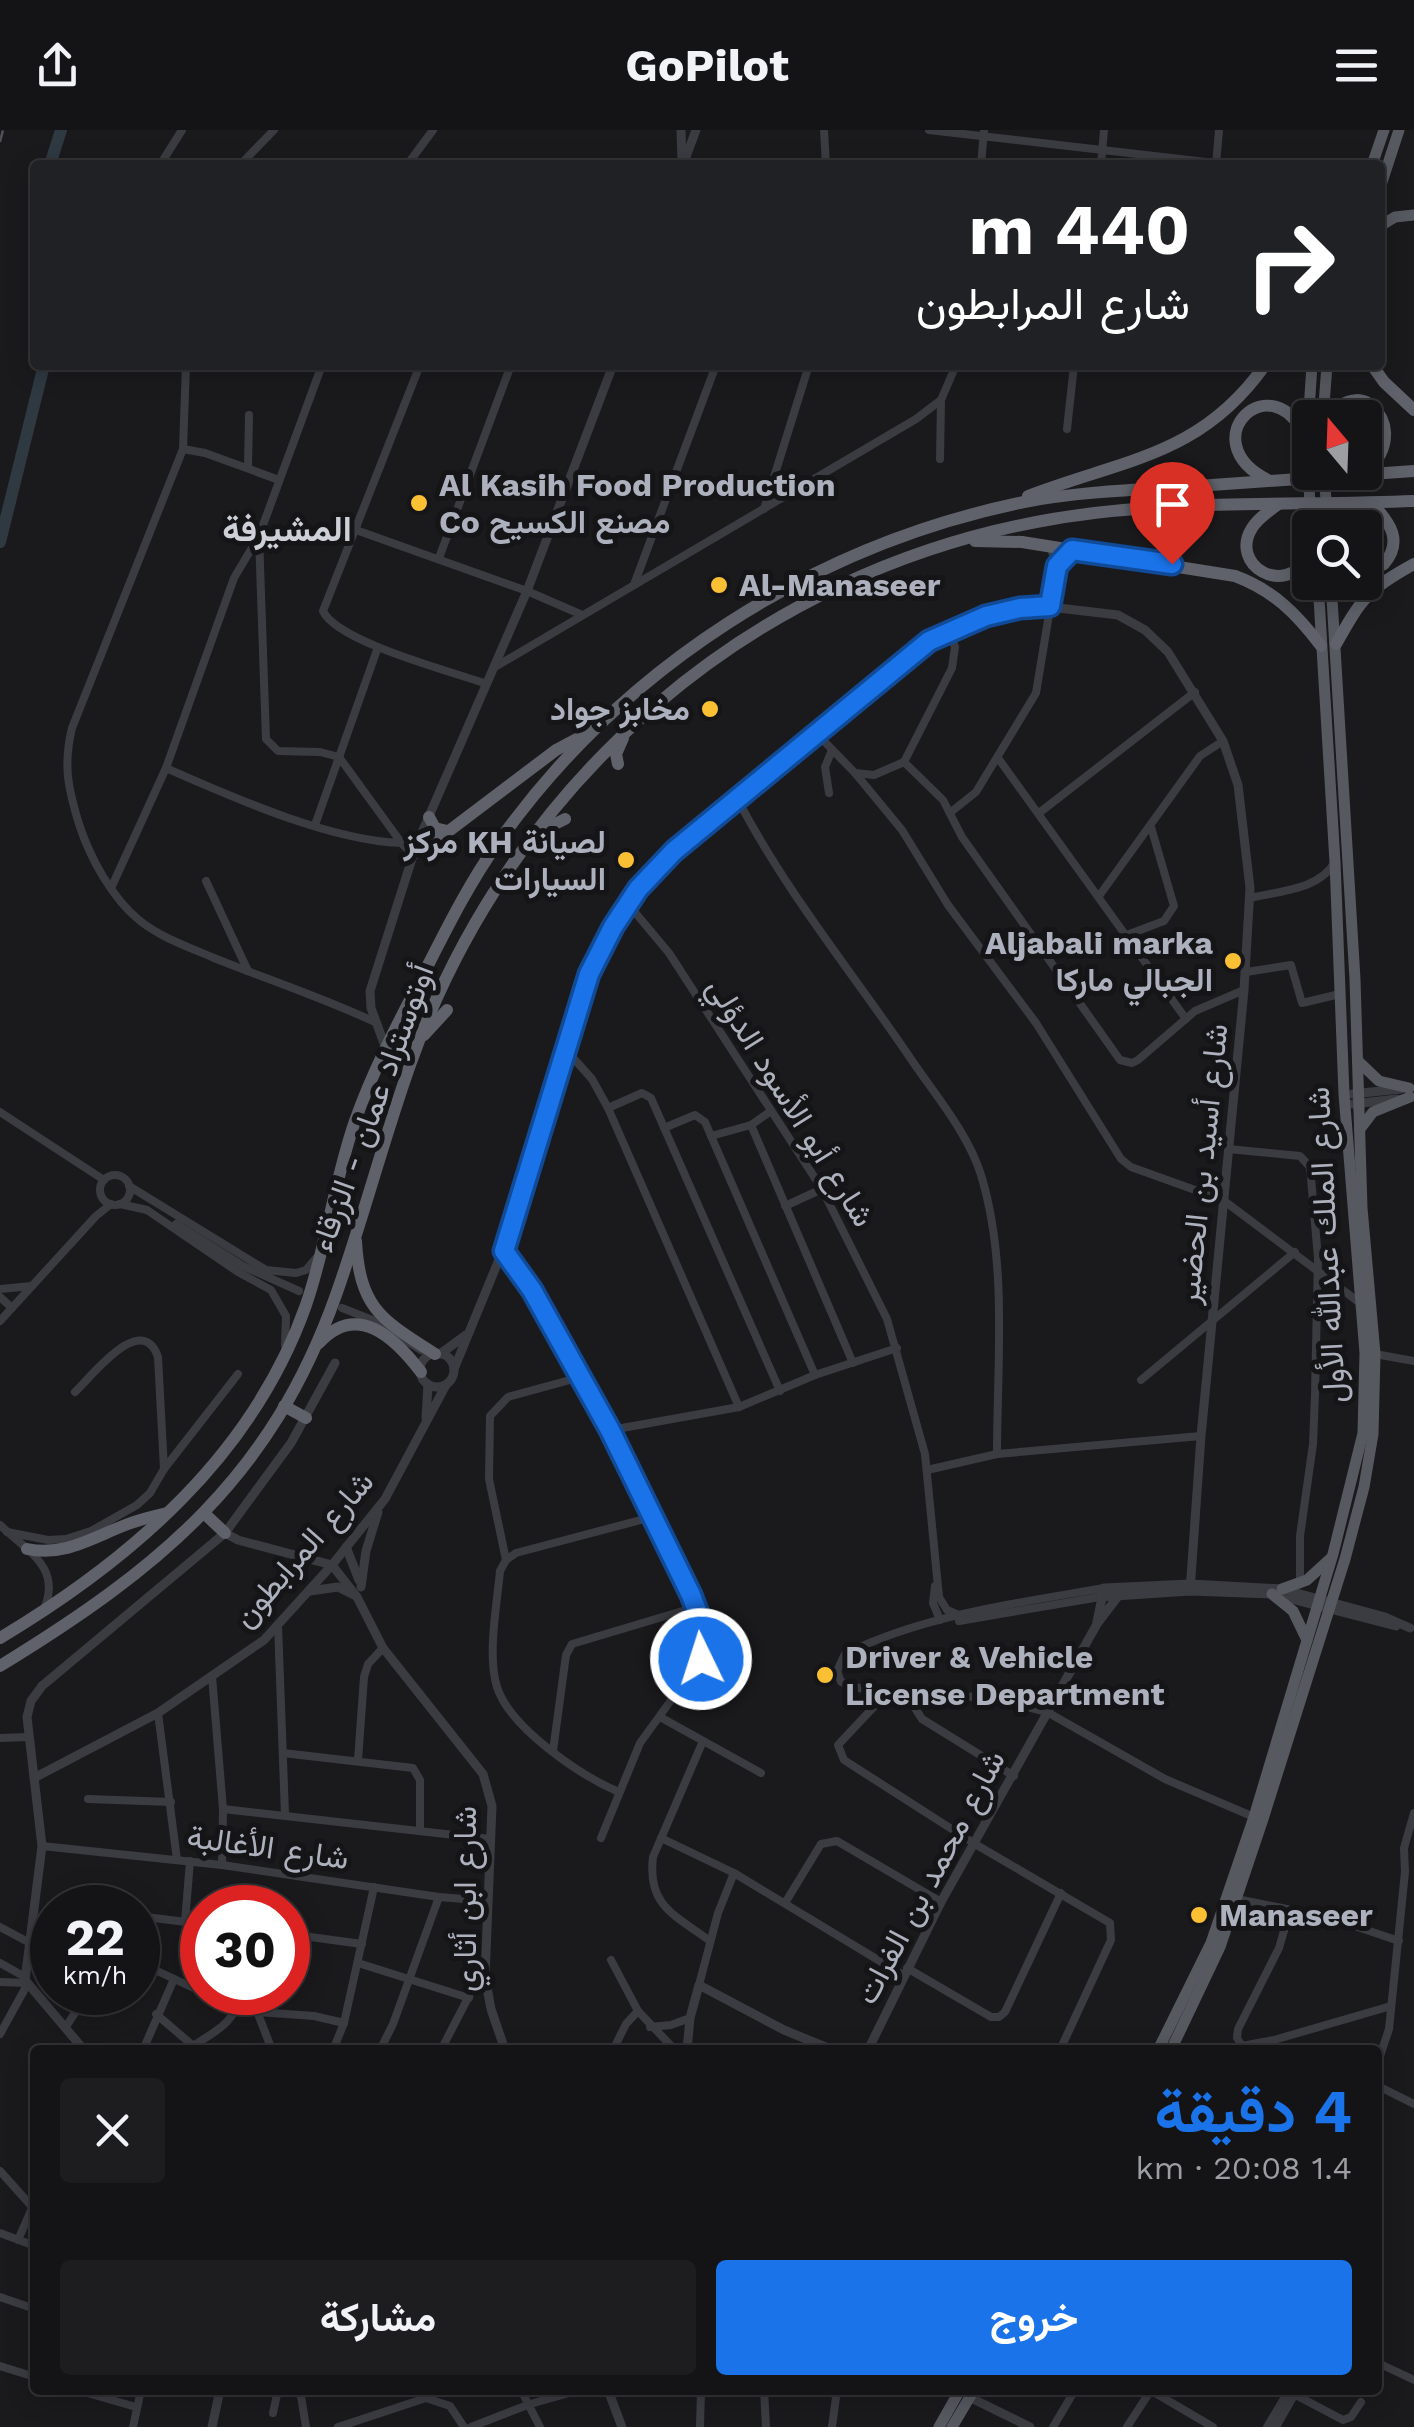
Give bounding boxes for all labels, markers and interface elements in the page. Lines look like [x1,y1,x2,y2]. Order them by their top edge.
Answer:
icon: share [30,38,85,93]
icon: menu [1329,38,1384,93]
text: GoPilot [625,39,789,92]
text: 440 m [969,189,1190,271]
icon: right [1225,200,1355,330]
text: شارع المرابطون [916,277,1190,330]
north arrow [1292,400,1382,490]
map controls [1292,400,1382,600]
pin [1130,462,1215,565]
place label: Al Kasih Food Production Co مصنع الكسيح [439,466,836,544]
icon: arrive [1145,477,1200,532]
marker: Al Kasih Food Production Co مصنع الكسيح [408,492,430,514]
district label: المشيرفة [222,508,352,551]
button: search [1292,510,1382,600]
place label: Al-Manaseer [739,566,941,604]
marker: Al-Manaseer [708,574,730,596]
place label: مخابز جواد [550,690,690,729]
marker: مخابز جواد [699,698,721,720]
place label: مركز KH لصيانة السيارات [402,823,606,899]
marker: مركز KH لصيانة السيارات [615,849,637,871]
place label: Aljabali marka الجبالي ماركا [985,924,1213,1007]
marker: Aljabali marka الجبالي ماركا [1222,950,1244,972]
street label: أوتوستراد عمان - الزرقاء [302,959,443,1257]
street label: شارع أبو الأسود الدؤلي [693,970,883,1237]
street label: شارع أسيد بن الحضير [1168,1022,1239,1307]
street label: شارع الملك عبدالله الأول [1299,1086,1356,1404]
street label: شارع المرابطون [225,1463,383,1637]
position arrow [649,1607,753,1711]
place label: Driver & Vehicle License Department [845,1638,1164,1713]
marker: Driver & Vehicle License Department [814,1664,836,1686]
street label: شارع محمد بن الفرات [847,1744,1016,2012]
street label: شارع ابن أثاري [446,1806,491,1992]
street label: شارع الأغالبة [184,1817,351,1880]
speed limit sign: 30 [180,1885,310,2015]
place label: Manaseer [1219,1896,1373,1934]
marker: Manaseer [1188,1904,1210,1926]
text: 22 [65,1908,125,1967]
text: km/h [63,1961,127,1990]
text: 4 دقيقة [1155,2076,1352,2147]
button: close [60,2078,165,2183]
text: 1.4 km · 20:08 [1135,2149,1352,2187]
button: مشاركة [60,2260,696,2375]
button: خروج [716,2260,1352,2375]

